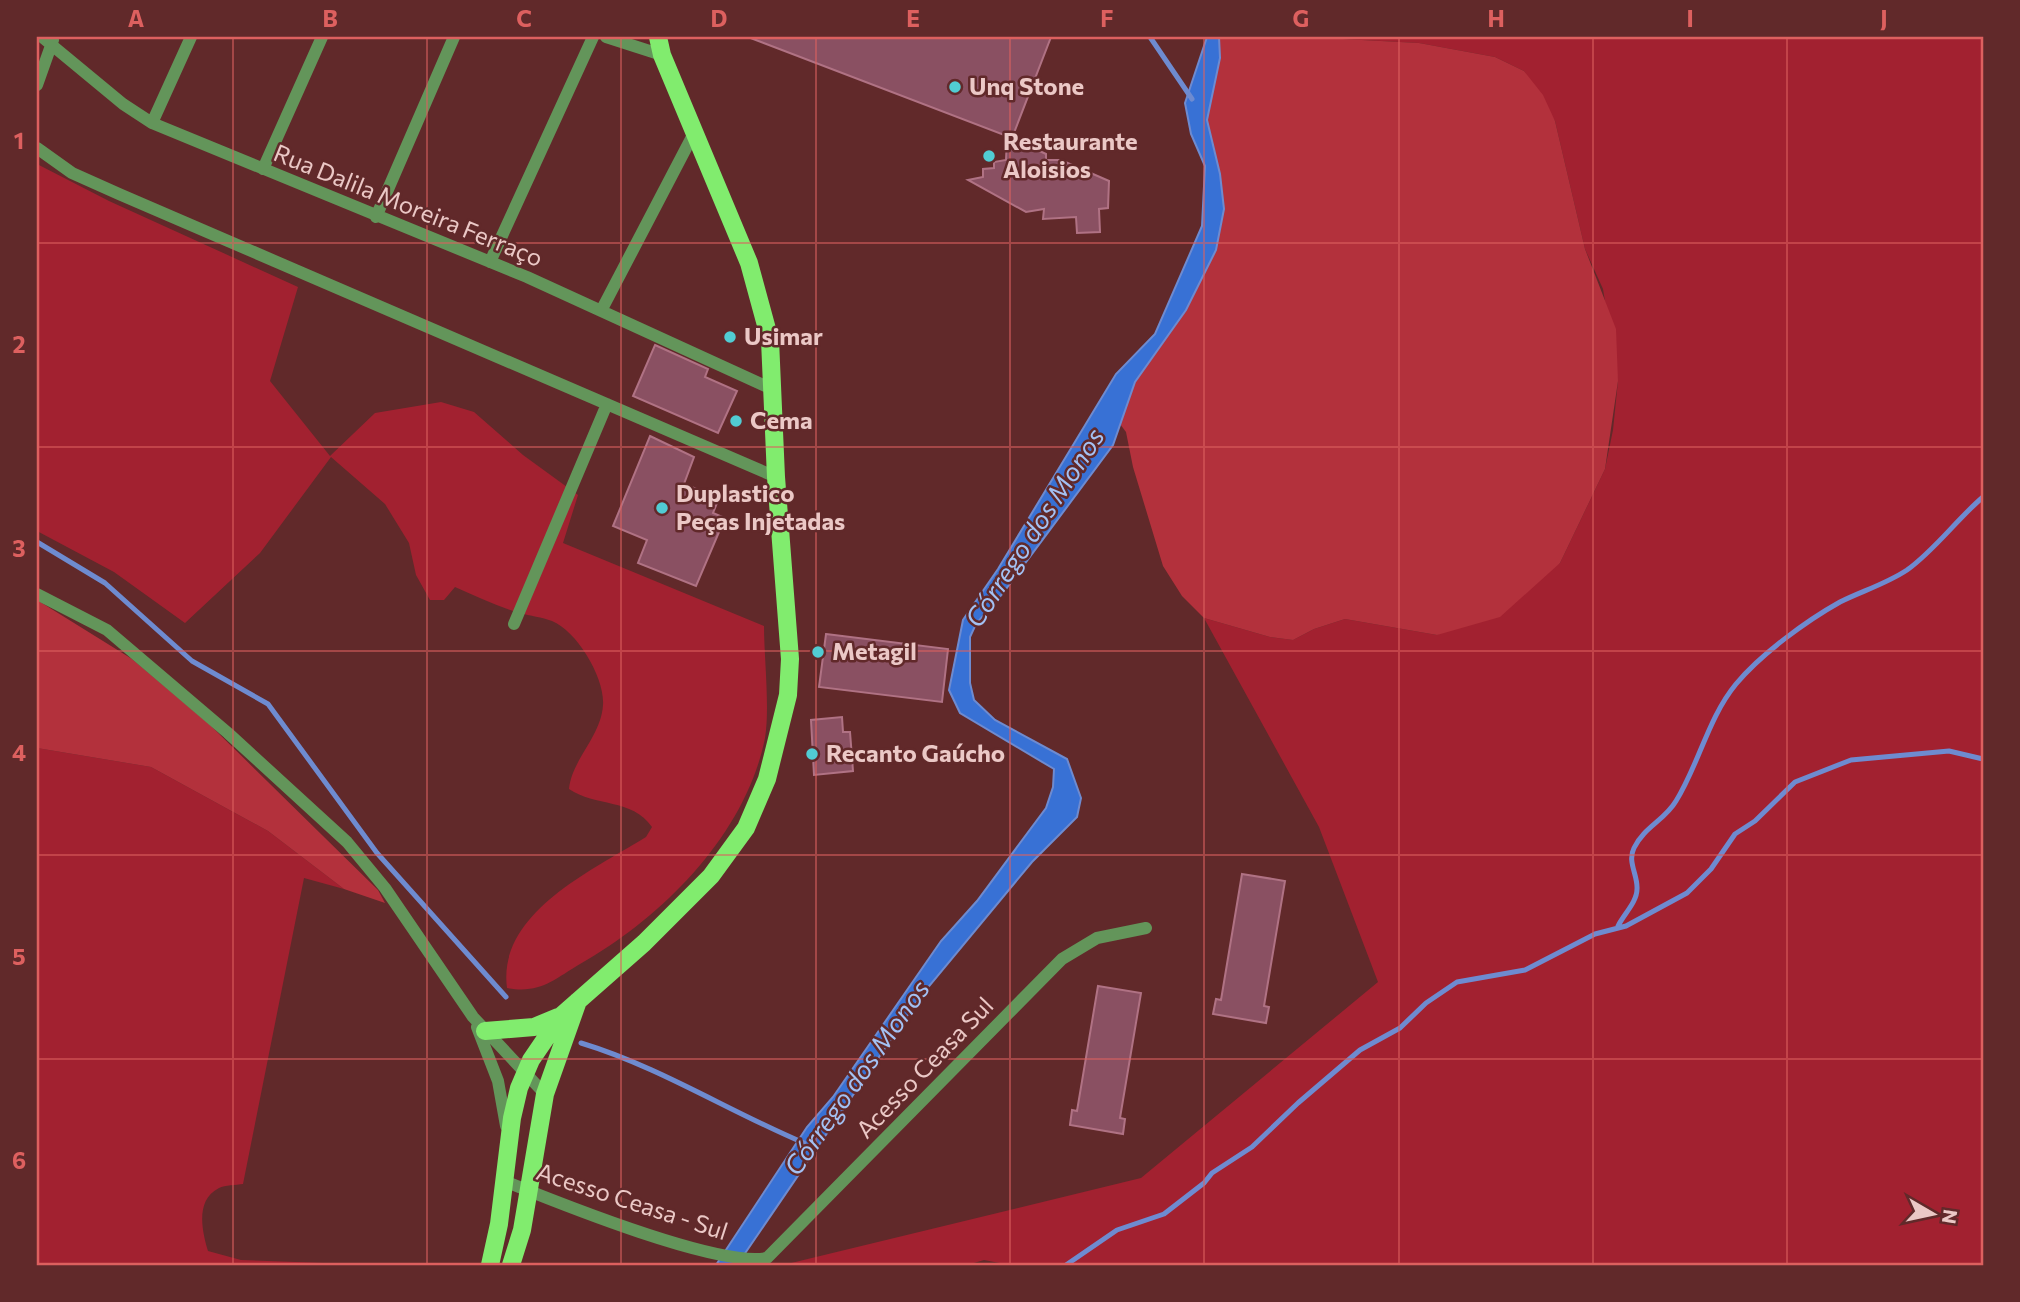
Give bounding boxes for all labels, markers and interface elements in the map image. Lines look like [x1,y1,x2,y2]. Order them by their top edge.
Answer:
text: A [128,4,145,32]
text: B [322,4,338,32]
text: C [516,4,532,32]
text: D [711,4,728,32]
text: E [906,4,920,32]
text: F [1100,4,1114,32]
text: G [1293,4,1309,32]
text: H [1487,4,1505,32]
text: I [1686,4,1694,32]
text: J [1880,4,1888,32]
place label: Unq Stone [969,71,1084,100]
marker: Unq Stone [947,79,963,95]
text: 1 [14,126,24,154]
place label: Restaurante Aloisios [1003,126,1138,183]
street label: Rua Dalila Moreira Ferraço [270,137,547,272]
marker: Restaurante Aloisios [981,148,997,164]
place label: Usimar [744,321,823,350]
marker: Usimar [722,329,738,345]
text: 2 [12,330,26,358]
place label: Cema [750,405,813,434]
marker: Cema [728,413,744,429]
water label: Córrego dos Monos [958,422,1110,633]
place label: Duplastico Peças Injetadas [676,478,845,535]
marker: Duplastico Peças Injetadas [654,500,670,516]
text: 3 [12,534,26,562]
place label: Metagil [832,636,917,665]
marker: Metagil [810,644,826,660]
text: 4 [12,738,26,766]
place label: Recanto Gaúcho [826,738,1005,767]
marker: Recanto Gaúcho [804,746,820,762]
text: 5 [12,942,26,970]
water label: Córrego dos Monos [777,973,935,1181]
street label: Acesso Ceasa Sul [849,990,998,1143]
text: 6 [12,1146,26,1174]
street label: Acesso Ceasa - Sul [533,1156,732,1245]
north arrow [1898,1180,1968,1250]
text: N [1938,1208,1963,1226]

